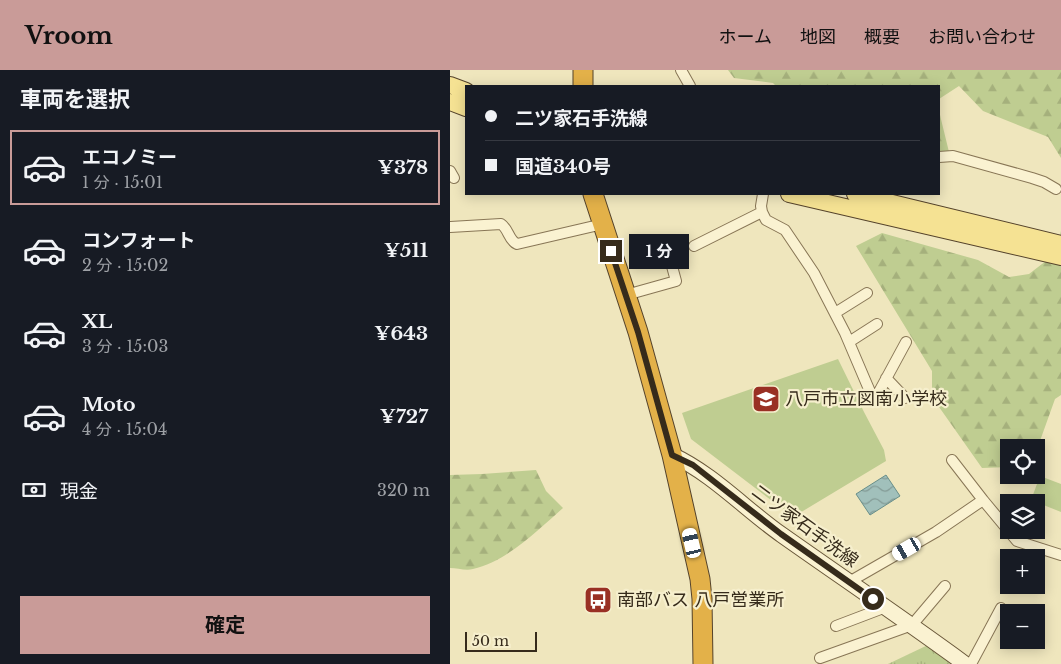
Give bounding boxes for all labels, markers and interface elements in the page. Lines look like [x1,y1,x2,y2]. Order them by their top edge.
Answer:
text: Vroom [25,21,113,50]
text: ホーム [719,26,772,48]
text: 地図 [800,26,836,48]
text: 概要 [864,26,900,48]
text: お問い合わせ [928,26,1036,48]
text: 車両を選択 [20,86,130,113]
text: 二ツ家石手洗線 [515,107,648,130]
icon: car [22,145,67,190]
text: エコノミー [82,146,177,169]
text: 国道340号 [515,155,611,178]
text: ¥378 [378,156,428,179]
text: 1 分 · 15:01 [82,172,163,192]
icon: car [22,228,67,273]
text: コンフォート [82,229,195,252]
callout: 1 分 [628,234,688,268]
text: ¥511 [384,239,428,262]
route end [600,240,622,262]
text: 1 分 [645,241,673,261]
text: 2 分 · 15:02 [82,255,168,275]
text: XL [82,310,112,333]
icon: car [22,311,67,356]
text: ¥643 [374,322,428,345]
text: 3 分 · 15:03 [82,336,168,356]
school or university icon: 八戸市立図南小学校 [751,384,781,414]
place label: 八戸市立図南小学校 [785,388,947,410]
text: Moto [82,393,136,416]
icon: car [22,394,67,439]
text: ¥727 [380,405,428,428]
text: 4 分 · 15:04 [82,419,167,439]
map controls [1000,439,1045,649]
button: locate [1000,439,1045,484]
icon: cash [20,476,48,504]
text: 現金 [60,480,98,503]
text: 320 m [377,480,430,500]
street label: 二ツ家石手洗線 [748,480,862,572]
button: layers [1000,494,1045,539]
car [681,527,702,559]
car [890,535,923,563]
button: + [1000,549,1045,594]
bus stop icon: 南部バス 八戸営業所 [583,585,613,615]
route start [862,588,884,610]
place label: 南部バス 八戸営業所 [617,589,784,611]
button: 確定 [20,596,430,654]
button: − [1000,604,1045,649]
scale bar [465,629,538,652]
text: 50 m [472,632,509,650]

